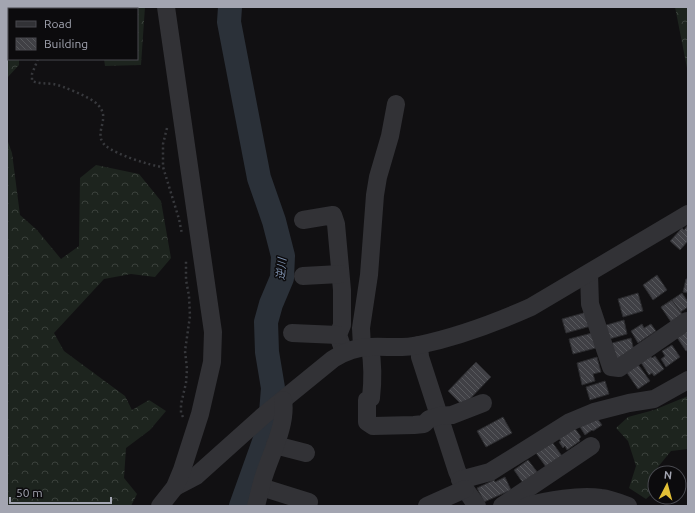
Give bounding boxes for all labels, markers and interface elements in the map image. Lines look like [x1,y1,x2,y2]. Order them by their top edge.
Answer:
legend [8,8,138,60]
text: Road [44,17,72,30]
text: Building [44,37,88,50]
water label: 逆川 [274,257,288,280]
north arrow [647,465,687,505]
text: N [663,469,673,481]
scale bar [10,479,111,505]
text: 50 m [16,486,43,499]

